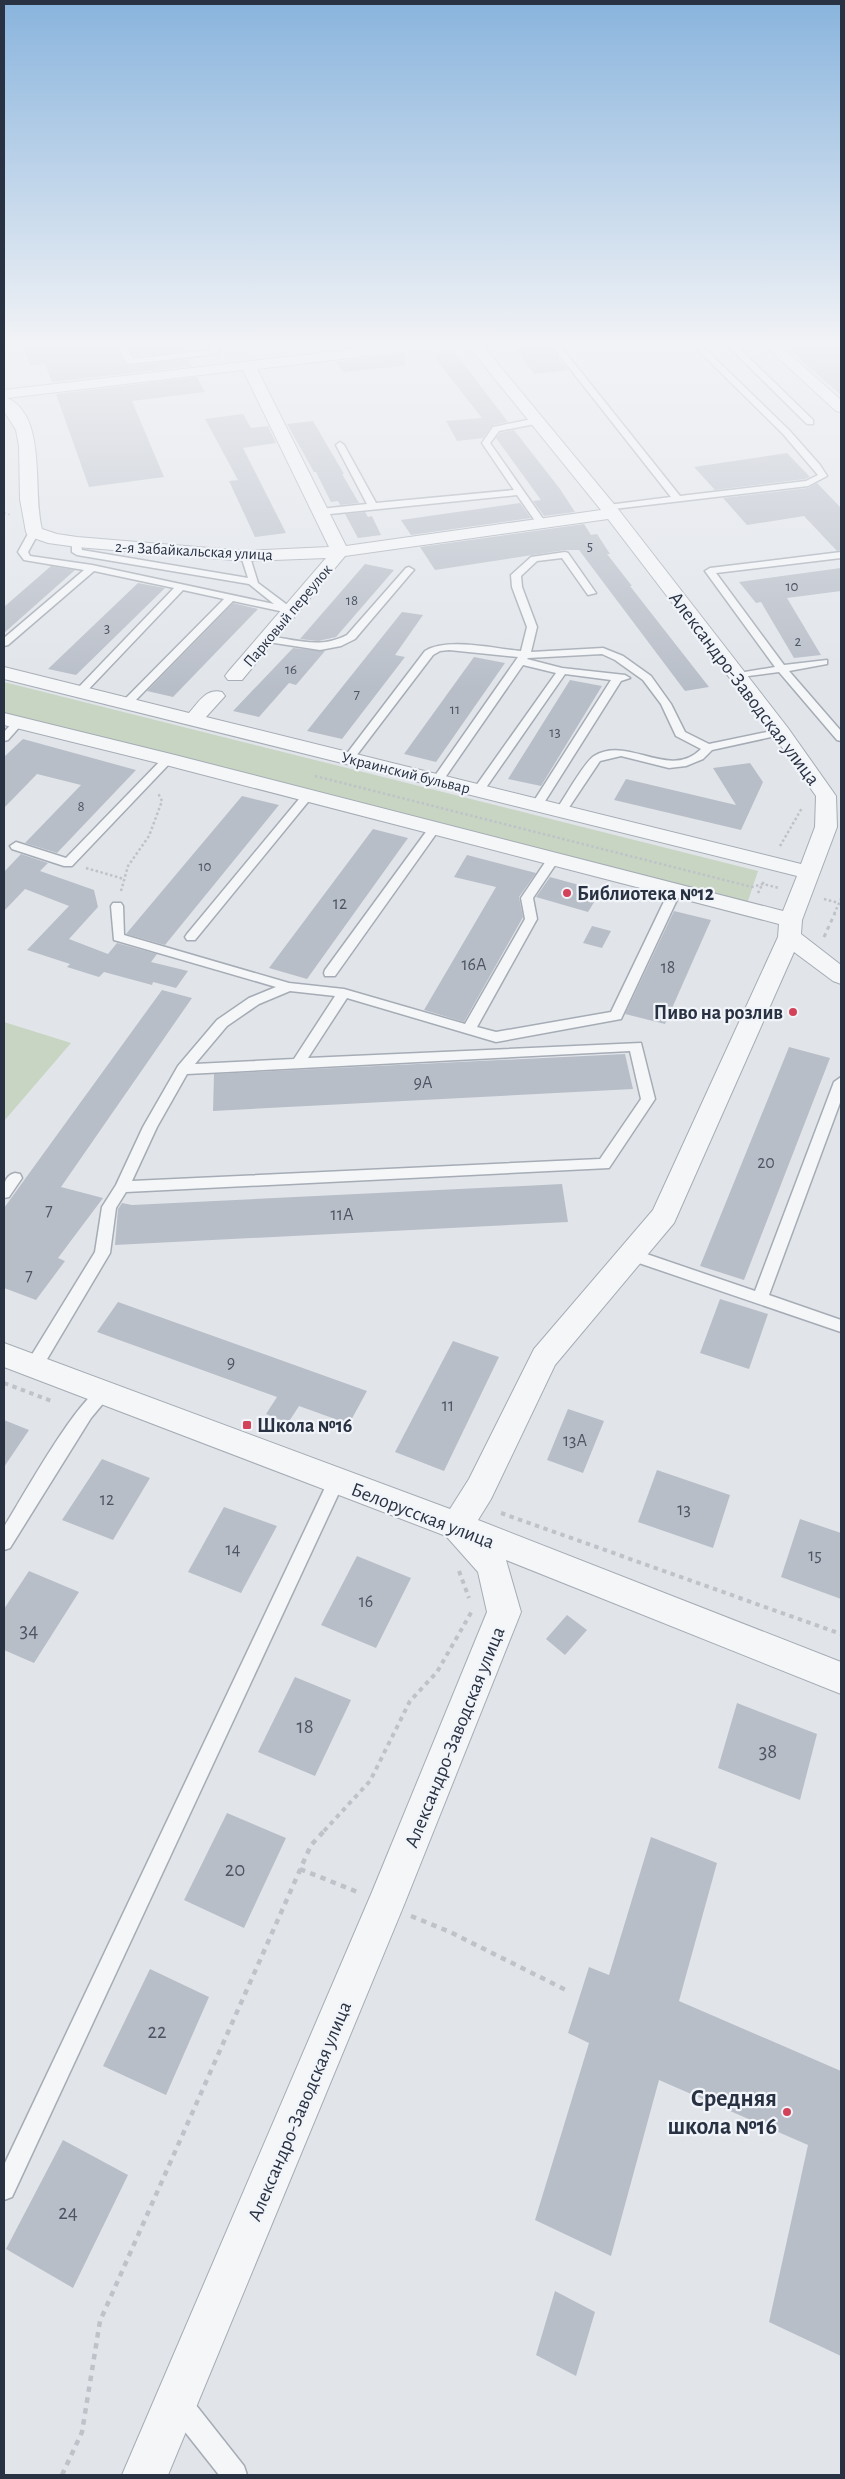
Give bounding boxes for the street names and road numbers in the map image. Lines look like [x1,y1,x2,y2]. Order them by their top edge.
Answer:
street label: 2-я Забайкальская улица [115,539,273,564]
street label: Парковый переулок [240,561,336,671]
street label: Александро-Заводская улица [665,588,823,789]
street label: Украинский бульвар [340,749,472,798]
street label: Белорусская улица [348,1479,497,1552]
street label: Александро-Заводская улица [401,1624,509,1851]
street label: Александро-Заводская улица [244,1999,355,2224]

